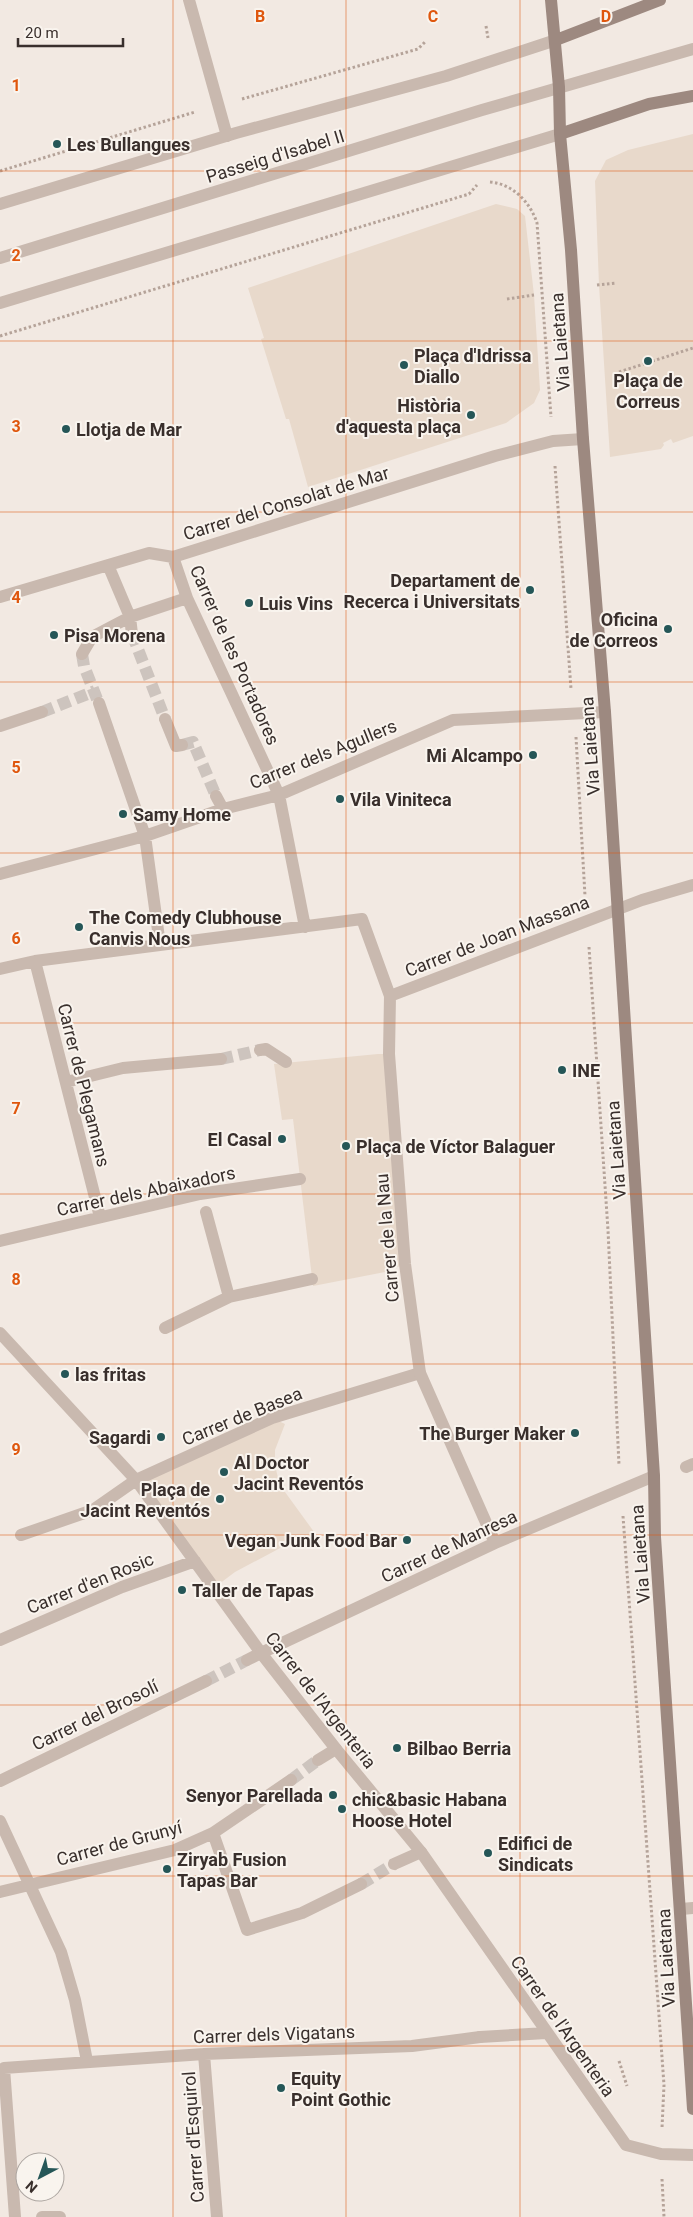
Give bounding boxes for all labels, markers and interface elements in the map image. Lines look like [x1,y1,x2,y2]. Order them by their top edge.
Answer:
text: B [255,7,265,26]
text: C [428,7,438,26]
text: D [601,7,611,26]
scale bar [18,15,122,47]
text: 20 m [25,24,59,42]
text: 1 [11,76,21,95]
street label: Passeig d'Isabel II [203,125,347,187]
place label: Les Bullangues [67,134,190,155]
marker: Les Bullangues [51,138,63,150]
text: 2 [11,246,21,265]
street label: Via Laietana [546,292,574,392]
place label: Plaça d'Idrissa Diallo [414,345,532,387]
marker: Plaça de Correus [642,355,654,367]
marker: Plaça d'Idrissa Diallo [398,359,410,371]
place label: Plaça de Correus [613,370,683,412]
place label: Història d'aquesta plaça [336,395,461,437]
marker: Història d'aquesta plaça [465,409,477,421]
text: 3 [11,417,21,436]
place label: Llotja de Mar [76,419,182,440]
marker: Llotja de Mar [60,423,72,435]
street label: Carrer del Consolat de Mar [181,462,391,544]
street label: Carrer de les Portadores [186,562,284,748]
place label: Departament de Recerca i Universitats [343,570,520,612]
marker: Departament de Recerca i Universitats [524,584,536,596]
text: 4 [11,588,21,607]
place label: Luis Vins [259,593,333,614]
marker: Luis Vins [243,597,255,609]
place label: Oficina de Correos [570,609,658,651]
marker: Oficina de Correos [662,623,674,635]
place label: Pisa Morena [64,625,166,646]
marker: Pisa Morena [48,629,60,641]
street label: Via Laietana [576,696,604,796]
street label: Carrer dels Agullers [246,715,400,793]
place label: Mi Alcampo [426,745,523,766]
marker: Mi Alcampo [527,749,539,761]
text: 5 [11,758,21,777]
place label: Vila Viniteca [350,789,452,810]
marker: Vila Viniteca [334,793,346,805]
place label: Samy Home [133,804,231,825]
marker: Samy Home [117,808,129,820]
street label: Carrer de Joan Massana [402,891,592,981]
place label: The Comedy Clubhouse Canvis Nous [89,907,282,949]
marker: The Comedy Clubhouse Canvis Nous [73,921,85,933]
text: 6 [11,929,21,948]
street label: Carrer de Plegamans [54,1001,114,1169]
place label: INE [572,1060,600,1081]
marker: INE [556,1064,568,1076]
text: 7 [11,1099,21,1118]
street label: Via Laietana [602,1100,630,1200]
place label: El Casal [208,1129,272,1150]
marker: El Casal [276,1133,288,1145]
place label: Plaça de Víctor Balaguer [356,1136,556,1157]
marker: Plaça de Víctor Balaguer [340,1140,352,1152]
street label: Carrer dels Abaixadors [55,1162,237,1220]
street label: Carrer de la Nau [371,1173,403,1303]
text: 8 [11,1270,21,1289]
place label: las fritas [75,1364,146,1385]
marker: las fritas [59,1368,71,1380]
street label: Carrer de Basea [179,1382,305,1450]
place label: The Burger Maker [419,1423,565,1444]
place label: Sagardi [89,1427,151,1448]
marker: The Burger Maker [569,1427,581,1439]
marker: Sagardi [155,1431,167,1443]
text: 9 [11,1440,21,1459]
place label: Al Doctor Jacint Reventós [234,1452,364,1494]
marker: Al Doctor Jacint Reventós [218,1466,230,1478]
place label: Plaça de Jacint Reventós [80,1479,210,1521]
marker: Plaça de Jacint Reventós [214,1493,226,1505]
street label: Via Laietana [626,1504,654,1604]
street label: Carrer de Manresa [378,1505,520,1587]
place label: Vegan Junk Food Bar [225,1530,397,1551]
marker: Vegan Junk Food Bar [401,1534,413,1546]
street label: Carrer d'en Rosic [24,1548,156,1618]
place label: Taller de Tapas [192,1580,314,1601]
marker: Taller de Tapas [176,1584,188,1596]
street label: Carrer de l'Argenteria [261,1628,381,1772]
street label: Carrer del Brosolí [28,1675,162,1755]
place label: Bilbao Berria [407,1738,512,1759]
marker: Bilbao Berria [391,1742,403,1754]
place label: Senyor Parellada [186,1785,323,1806]
marker: Senyor Parellada [327,1789,339,1801]
place label: chic&basic Habana Hoose Hotel [352,1789,507,1831]
marker: chic&basic Habana Hoose Hotel [336,1803,348,1815]
street label: Carrer de Grunyí [54,1816,185,1870]
place label: Edifici de Sindicats [498,1833,573,1875]
marker: Edifici de Sindicats [482,1847,494,1859]
place label: Ziryab Fusion Tapas Bar [177,1849,287,1891]
marker: Ziryab Fusion Tapas Bar [161,1863,173,1875]
street label: Via Laietana [653,1908,679,2008]
street label: Carrer de l'Argenteria [506,1951,620,2101]
street label: Carrer dels Vigatans [193,2021,355,2047]
place label: Equity Point Gothic [291,2068,391,2110]
street label: Carrer d'Esquirol [178,2071,208,2203]
marker: Equity Point Gothic [275,2082,287,2094]
north arrow [15,2152,65,2202]
text: N [22,2178,40,2196]

